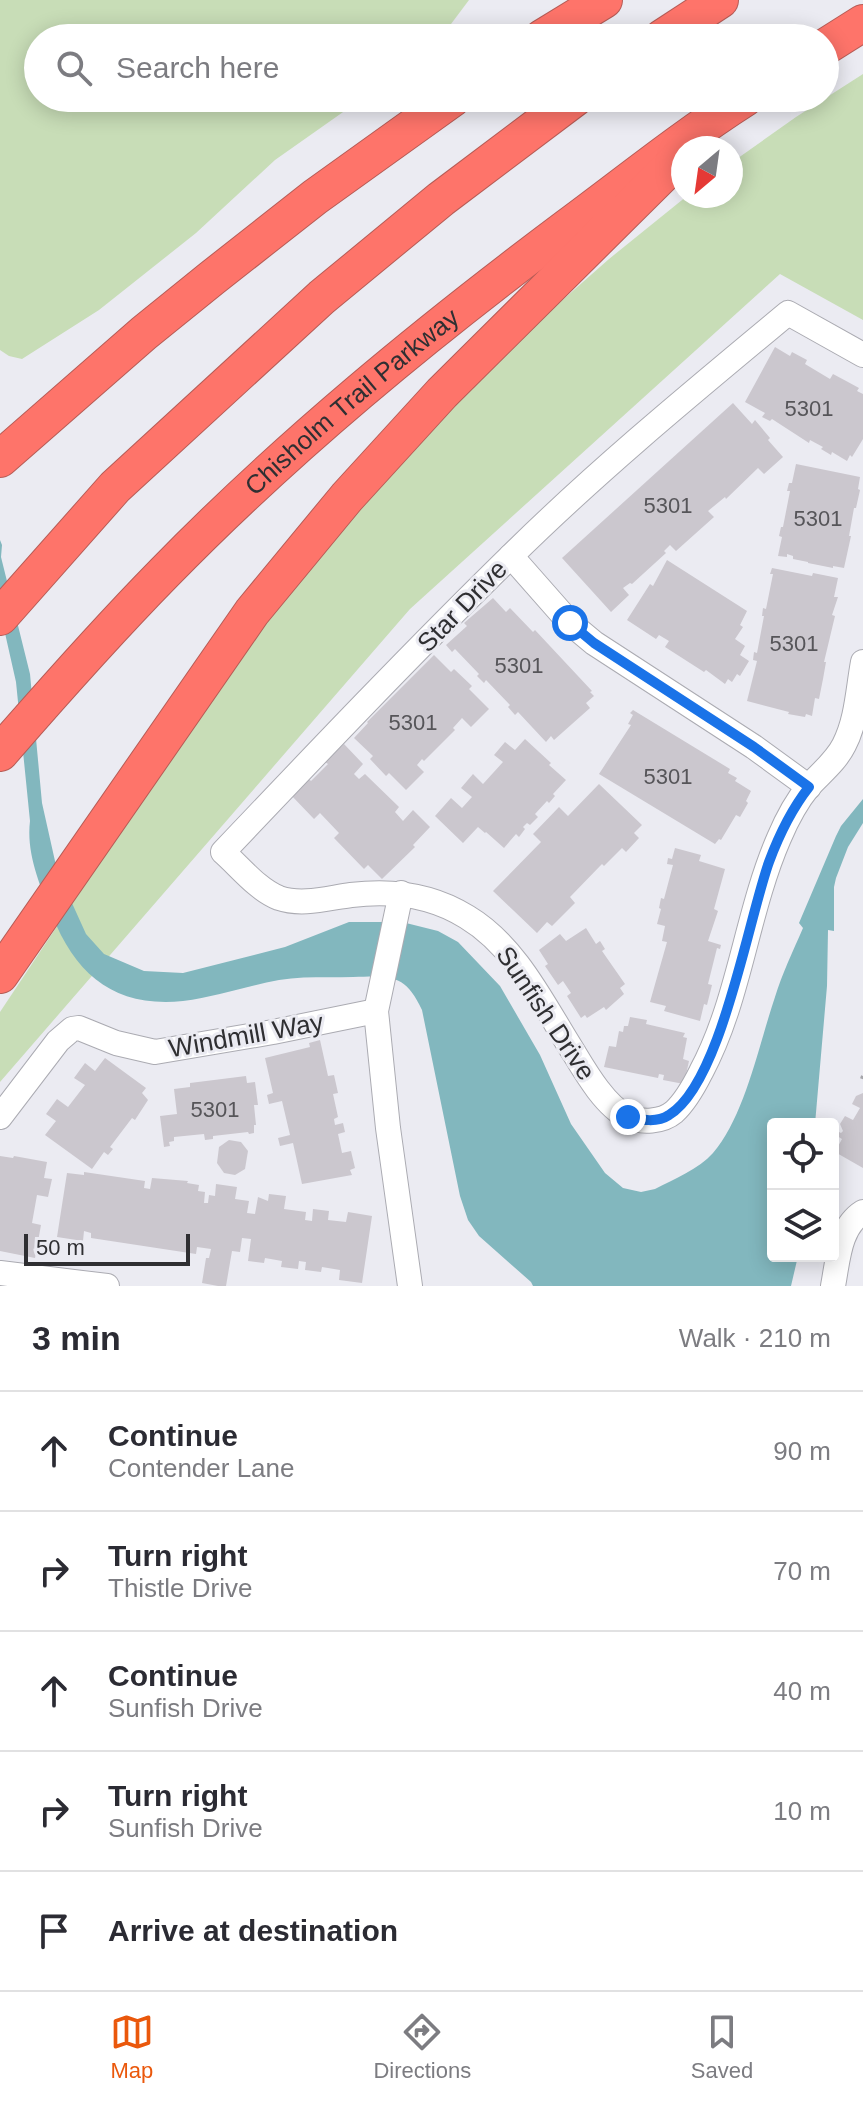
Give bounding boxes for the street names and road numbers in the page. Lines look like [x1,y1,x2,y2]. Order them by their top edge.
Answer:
street label: Chisholm Trail Parkway [239,302,465,501]
street label: Star Drive [411,554,513,658]
street label: Sunfish Drive [490,941,602,1085]
street label: Windmill Way [166,1007,326,1063]

